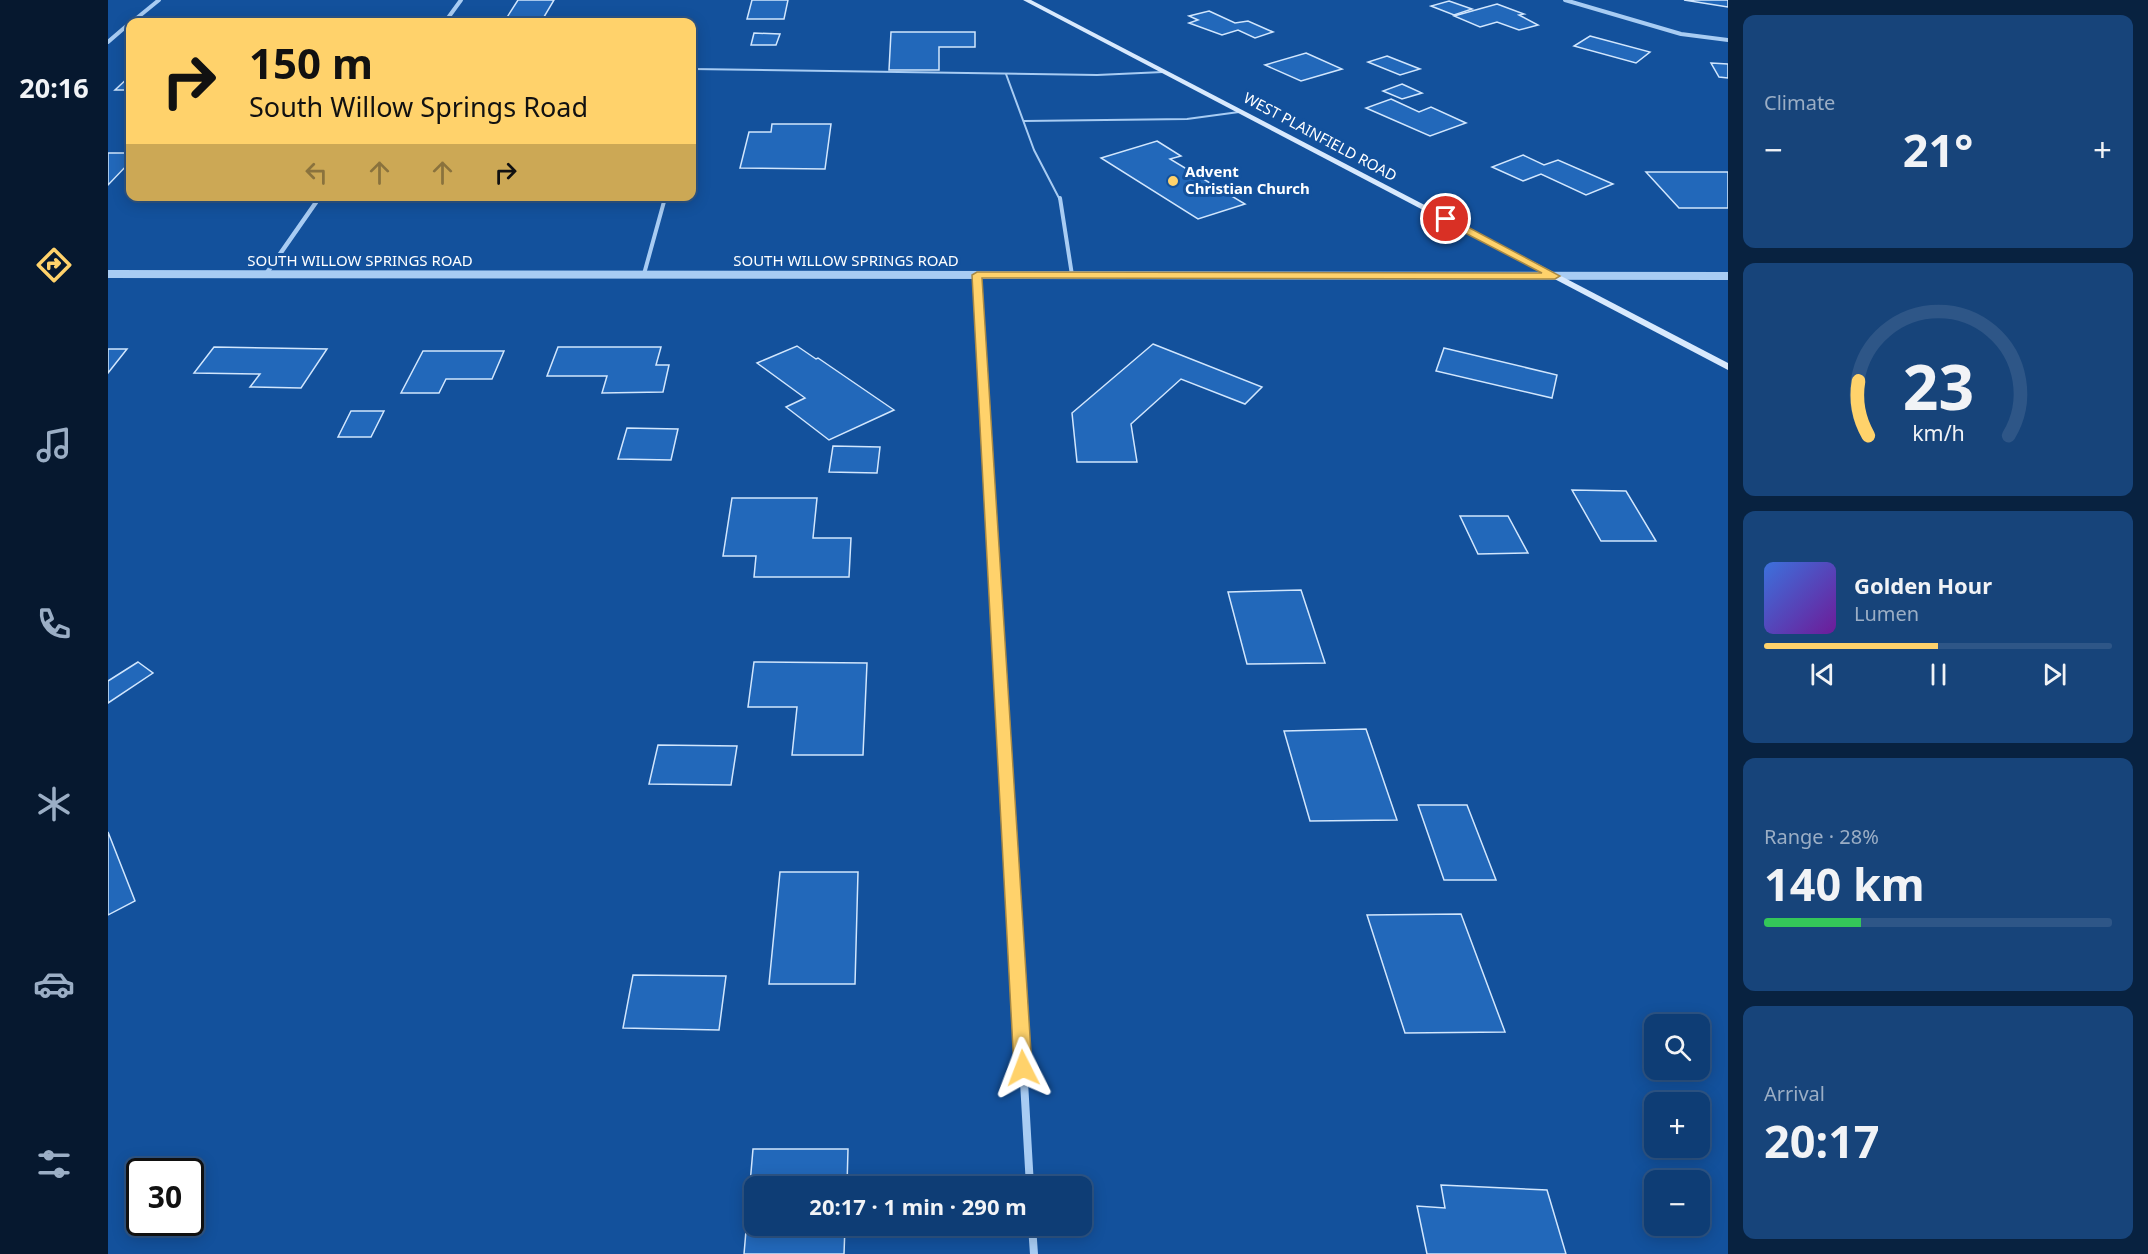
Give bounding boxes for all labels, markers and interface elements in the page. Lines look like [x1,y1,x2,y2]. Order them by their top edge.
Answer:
text: 150 m [249,34,373,91]
icon: right [150,42,228,120]
text: 20:16 [19,69,89,106]
street label: WEST PLAINFIELD ROAD [1240,87,1401,185]
text: South Willow Springs Road [249,88,588,125]
text: Climate [1764,89,1835,116]
text: 21° [1903,119,1973,180]
text: − [1764,127,1783,172]
text: + [2093,127,2112,172]
icon: left [300,156,333,189]
icon: ahead [363,156,396,189]
icon: ahead [426,156,459,189]
icon: right [489,156,522,189]
place label: Advent Christian Church [1185,161,1310,198]
marker: Advent Christian Church [1166,174,1180,188]
pin [1420,193,1471,244]
icon: arrive [1429,202,1462,235]
icon: directions [33,244,75,286]
street label: SOUTH WILLOW SPRINGS ROAD [247,250,473,270]
street label: SOUTH WILLOW SPRINGS ROAD [733,250,959,270]
text: 23 [1902,343,1974,428]
text: km/h [1912,419,1964,448]
icon: music [33,424,75,466]
text: Golden Hour [1854,570,1992,600]
text: Lumen [1854,600,1919,627]
icon: phone [33,603,75,645]
icon: previous [1806,658,1839,691]
icon: pause [1922,658,1955,691]
icon: next [2038,658,2071,691]
icon: climate [33,783,75,825]
text: Range · 28% [1764,823,1879,850]
text: 140 km [1764,853,1925,914]
icon: car [33,963,75,1005]
map controls [1644,1014,1710,1236]
button: search [1644,1014,1710,1080]
position arrow [991,1036,1055,1100]
text: Arrival [1764,1080,1825,1107]
button: + [1644,1092,1710,1158]
text: 20:17 [1764,1110,1880,1171]
icon: filters [33,1143,75,1185]
speed limit sign: 30 [126,1158,204,1236]
button: − [1644,1170,1710,1236]
text: 20:17 · 1 min · 290 m [809,1191,1027,1221]

